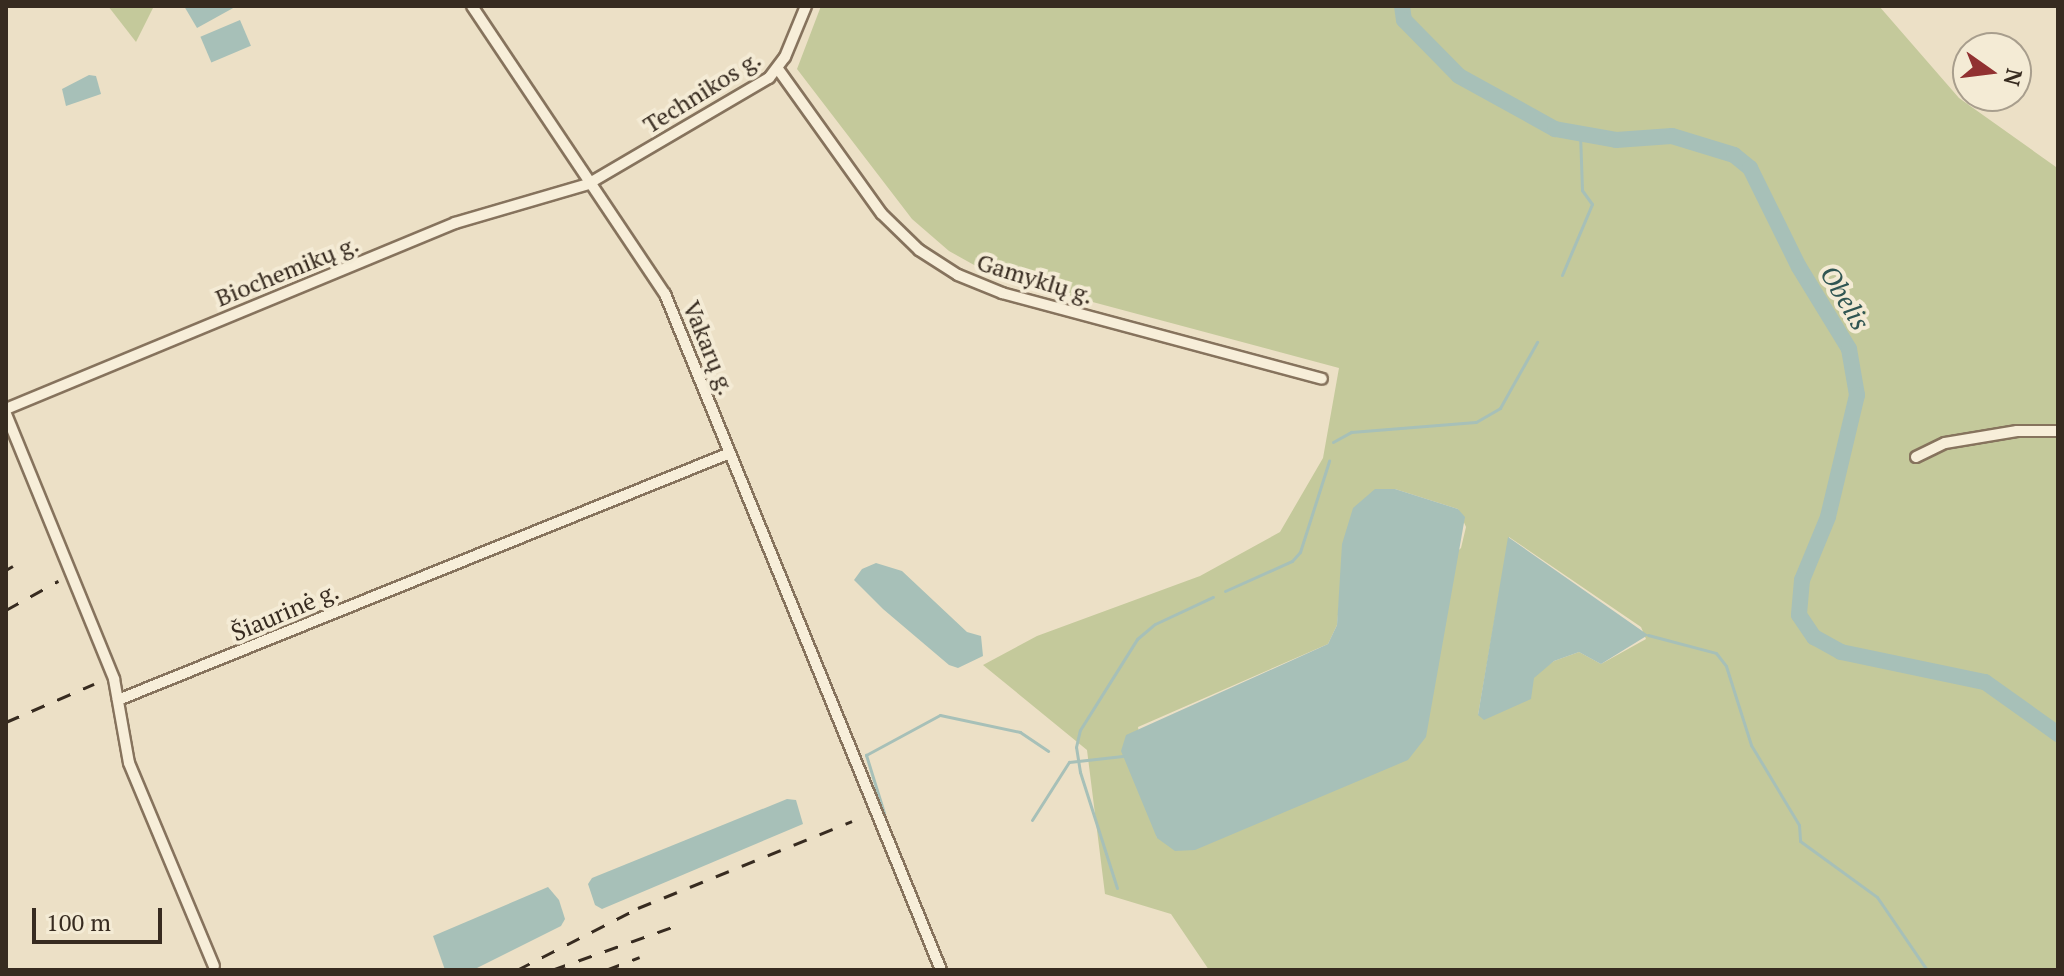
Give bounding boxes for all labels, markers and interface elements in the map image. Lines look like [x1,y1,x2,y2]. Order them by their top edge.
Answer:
north arrow [1952,32,2032,112]
street label: Technikos g. [638,45,766,139]
text: N [1998,66,2030,89]
street label: Biochemikų g. [211,229,363,313]
street label: Gamyklų g. [973,248,1097,310]
water label: Obelis [1814,260,1876,336]
street label: Vakarų g. [677,297,741,399]
street label: Šiaurinė g. [227,576,343,648]
scale bar [36,892,166,942]
text: 100 m [46,906,111,938]

